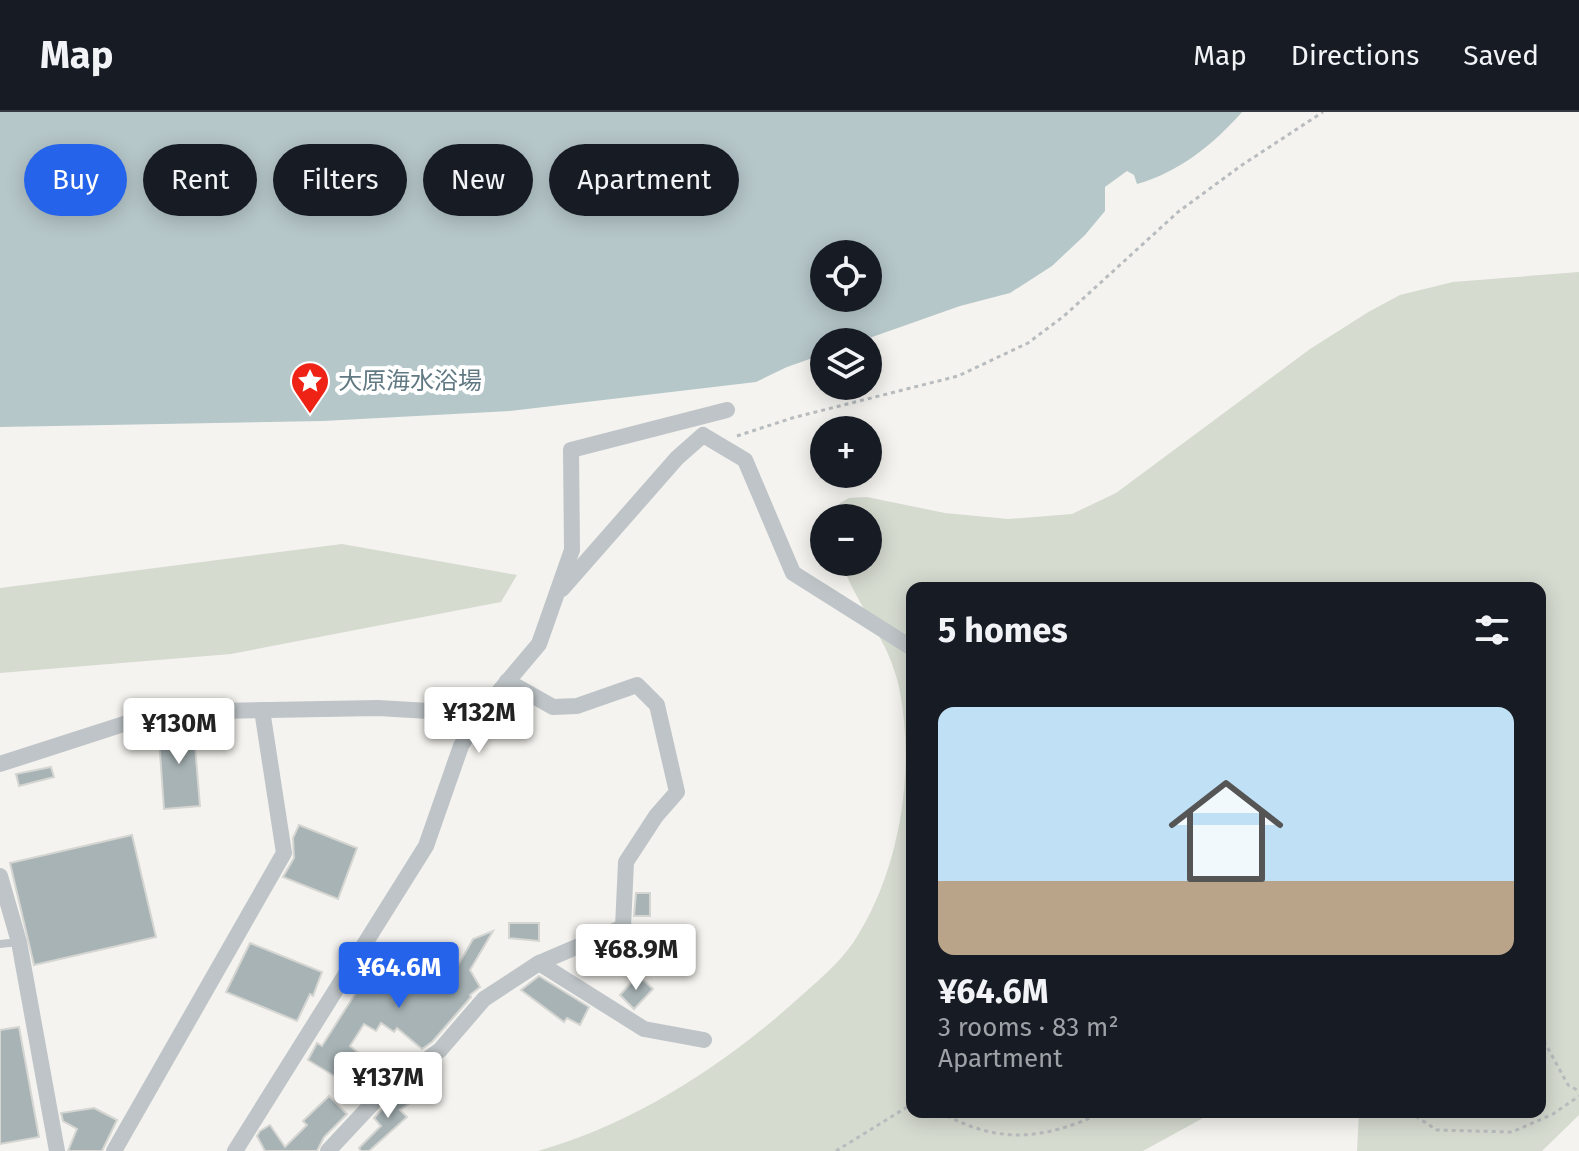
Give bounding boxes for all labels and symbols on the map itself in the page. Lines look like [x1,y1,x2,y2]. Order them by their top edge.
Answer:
place icon: 大原海水浴場 [289,360,331,415]
place label: 大原海水浴場 [338,367,482,395]
pin: ¥132M [423,687,535,755]
pin: ¥130M [123,698,235,766]
pin: ¥68.9M [571,924,701,992]
pin: ¥64.6M [334,942,464,1010]
pin: ¥137M [332,1052,444,1120]

